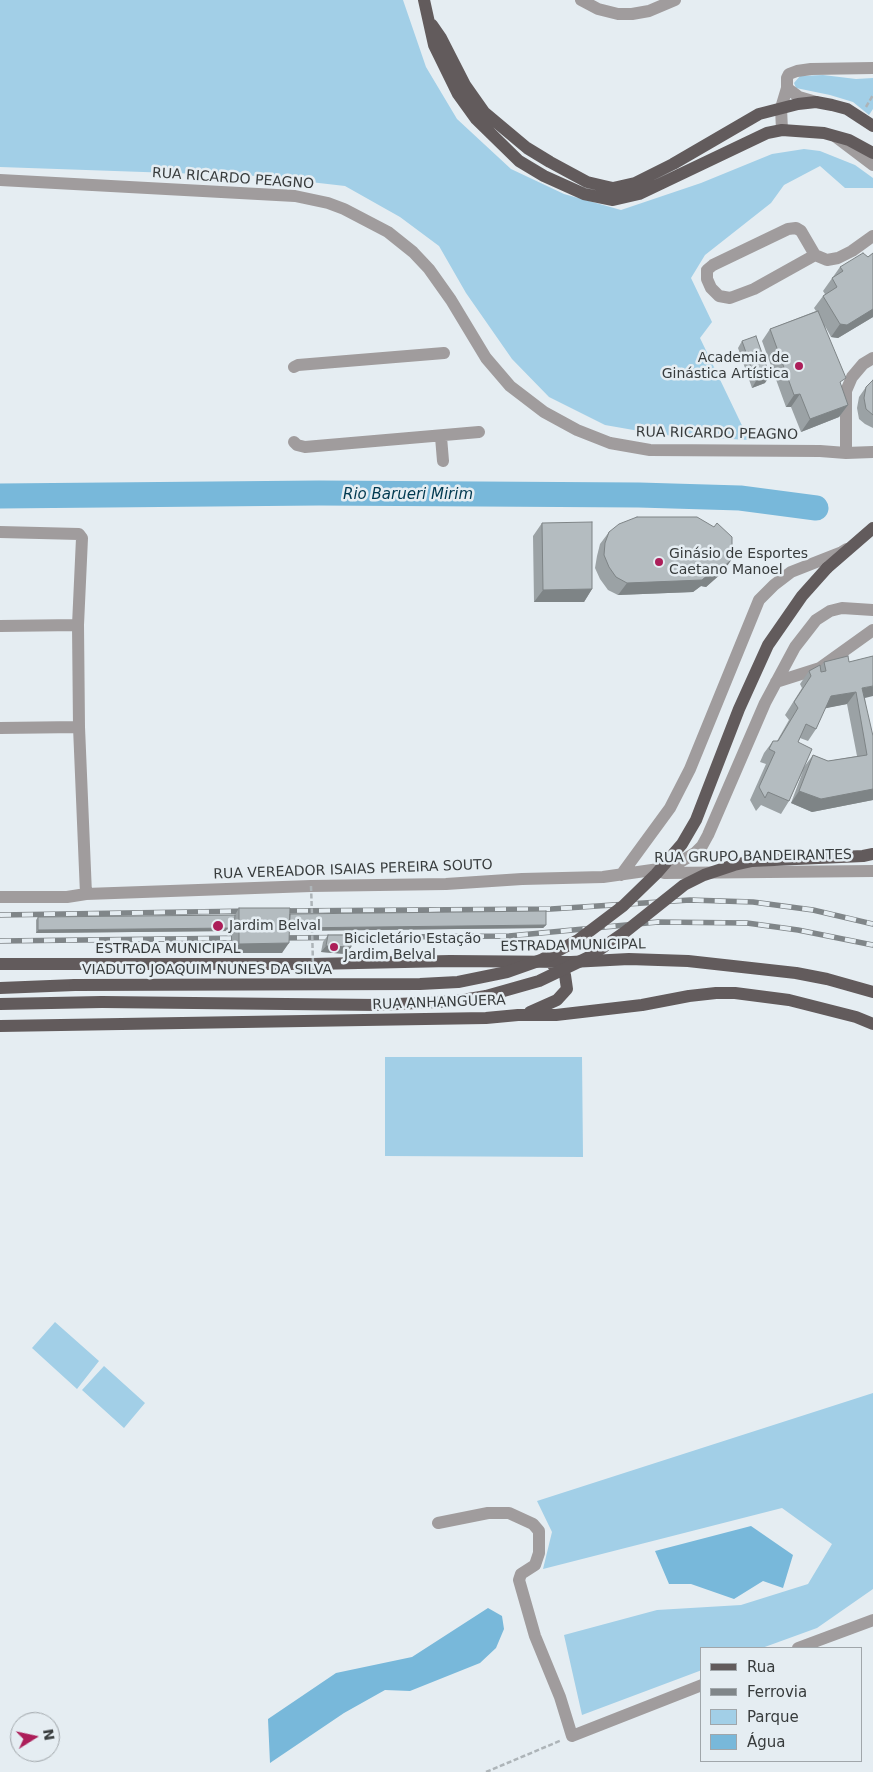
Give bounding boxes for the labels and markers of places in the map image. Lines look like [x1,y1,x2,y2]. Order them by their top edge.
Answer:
place label: Academia de Ginástica Artística [662,350,789,382]
marker: Academia de Ginástica Artística [793,360,805,372]
place label: Ginásio de Esportes Caetano Manoel [669,546,808,578]
marker: Ginásio de Esportes Caetano Manoel [653,556,665,568]
place label: Jardim Belval [229,918,321,934]
marker: Jardim Belval [211,919,225,933]
place label: Bicicletário Estação Jardim Belval [344,931,481,964]
marker: Bicicletário Estação Jardim Belval [328,941,340,953]

